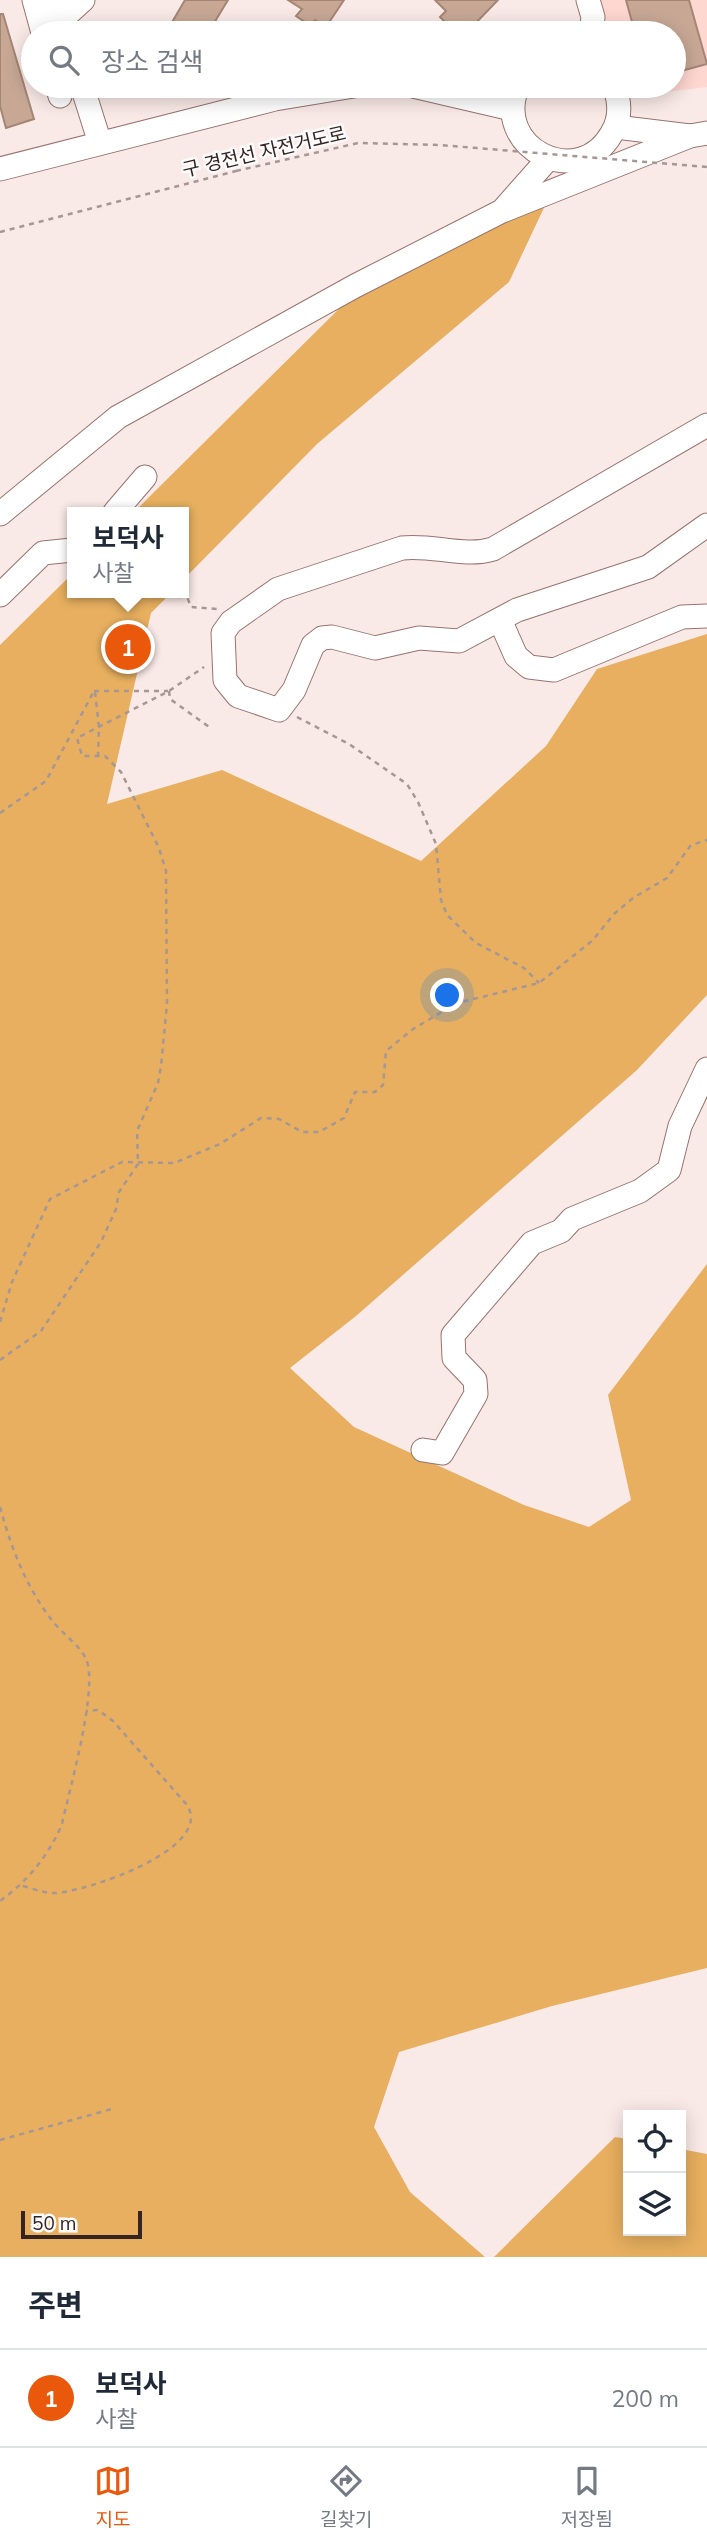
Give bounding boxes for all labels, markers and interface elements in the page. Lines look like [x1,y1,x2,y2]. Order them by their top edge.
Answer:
search box [21,21,686,98]
icon: search [45,41,83,79]
text: 장소 검색 [101,45,203,78]
street label: 구 경전선 자전거도로 [180,120,348,182]
popup [67,507,189,598]
text: 보덕사 [92,521,164,554]
text: 사찰 [92,558,134,587]
pin: 1 [105,621,151,673]
your location [430,978,464,1012]
map controls [623,2110,686,2236]
button: locate [623,2110,686,2173]
button: layers [623,2173,686,2236]
scale bar [21,2208,142,2240]
text: 50 m [32,2211,76,2235]
text: 주변 [28,2286,83,2324]
text: 보덕사 [95,2367,167,2400]
text: 1 [44,2384,58,2413]
text: 200 m [611,2384,679,2413]
text: 사찰 [95,2404,137,2433]
tab: 지도 [94,2462,132,2531]
tab: 길찾기 [320,2462,373,2531]
tab: 저장됨 [561,2462,613,2531]

